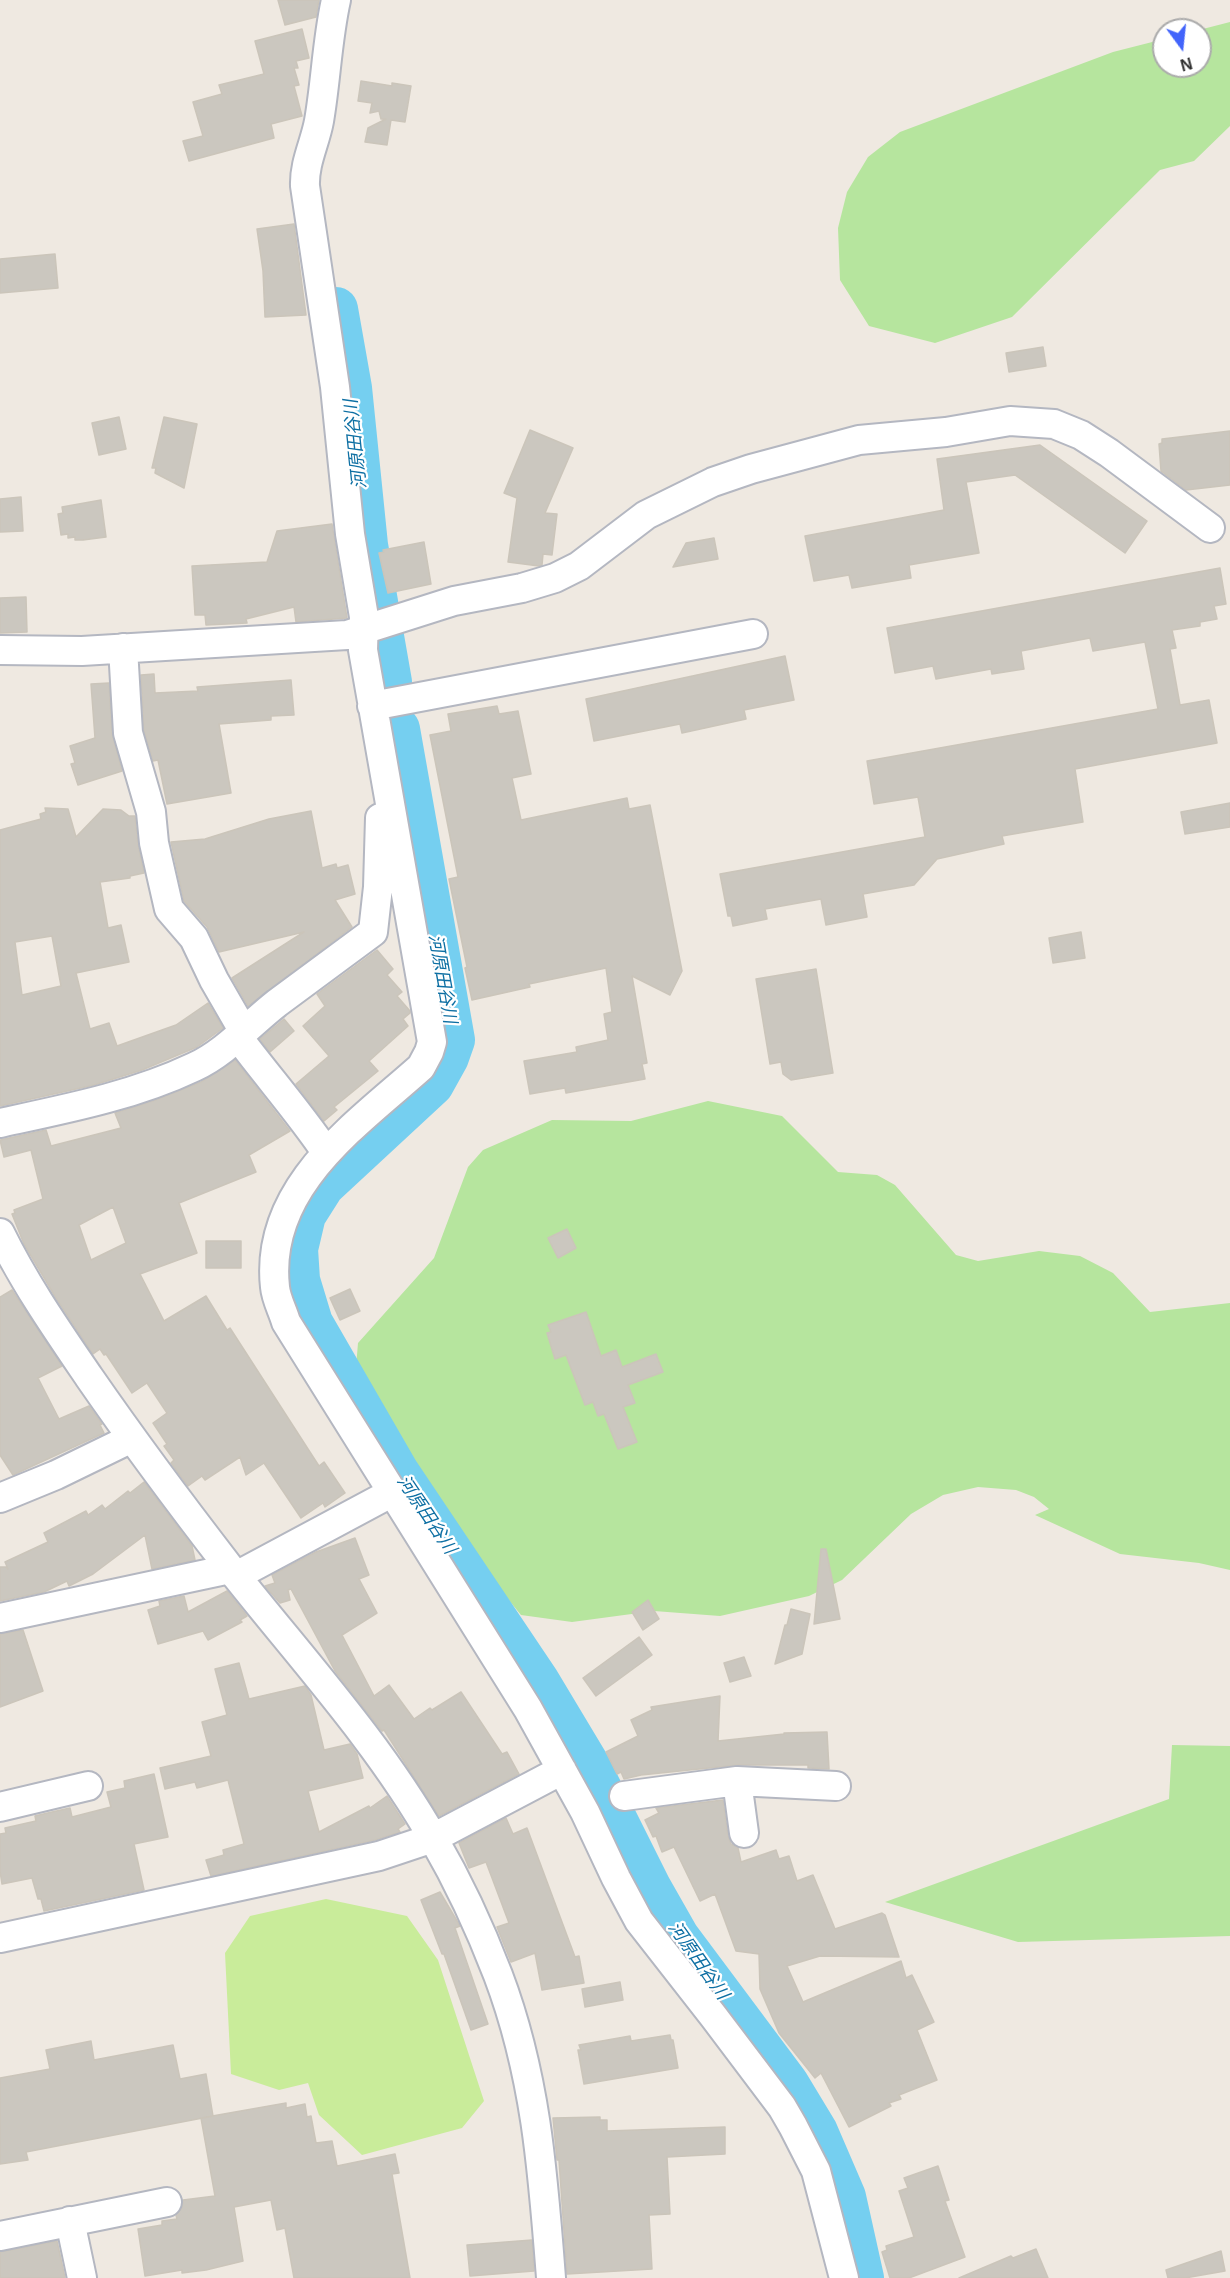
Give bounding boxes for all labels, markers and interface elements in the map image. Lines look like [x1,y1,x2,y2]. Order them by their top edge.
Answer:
north arrow [1152,18,1212,78]
text: N [1178,54,1194,74]
water label: 河原田谷川 [341,398,371,490]
water label: 河原田谷川 [424,933,460,1025]
water label: 河原田谷川 [392,1472,460,1558]
water label: 河原田谷川 [663,1918,733,2004]

